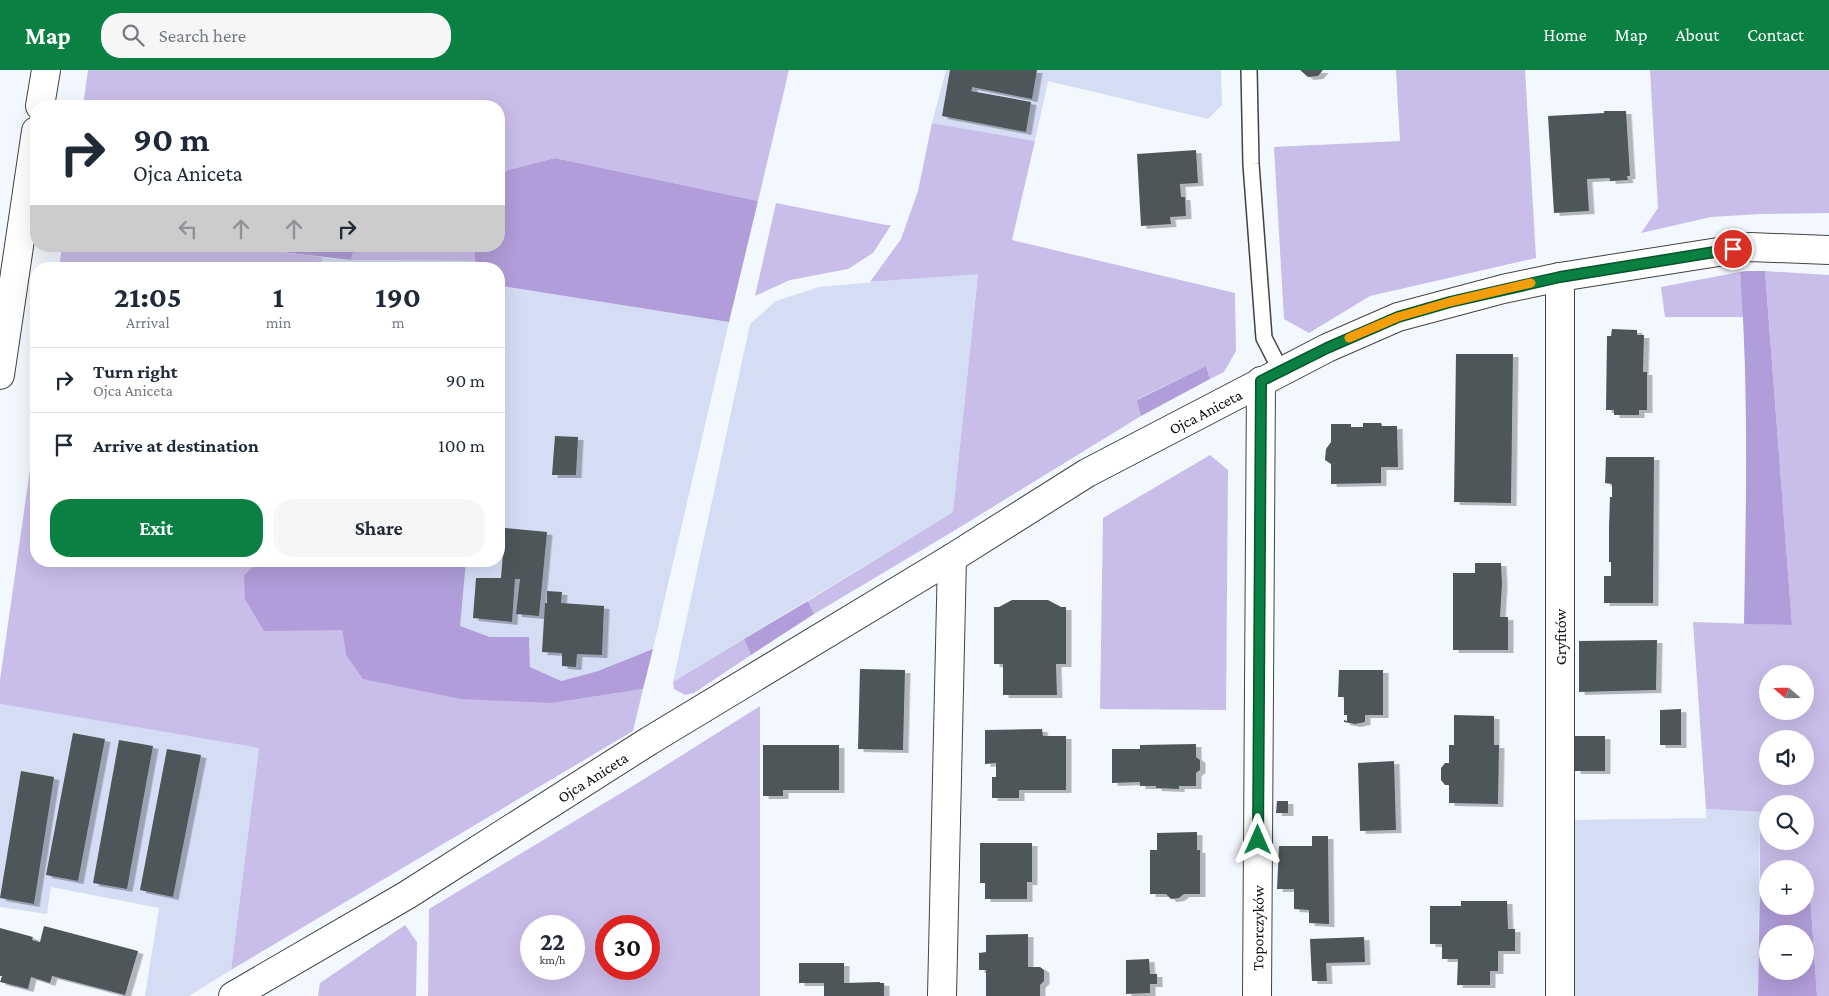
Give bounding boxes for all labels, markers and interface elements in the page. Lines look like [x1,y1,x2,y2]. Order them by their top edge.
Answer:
search box [101,13,451,58]
icon: search [119,21,147,49]
text: Map [25,22,71,49]
text: Search here [159,25,246,46]
text: Home [1544,25,1587,45]
text: Map [1615,25,1647,45]
text: About [1675,25,1719,45]
text: Contact [1747,25,1804,45]
icon: right [50,120,115,185]
text: 90 m [133,120,210,159]
text: Ojca Aniceta [133,161,243,186]
icon: left [174,215,202,243]
icon: ahead [227,215,255,243]
icon: ahead [280,215,308,243]
icon: right [333,215,361,243]
pin [1712,228,1754,270]
icon: arrive [1719,235,1747,263]
text: 21:05 [114,280,182,313]
text: 1 [273,280,284,313]
text: 190 [375,280,421,313]
text: Arrival [126,314,170,331]
text: min [266,314,291,331]
text: m [392,314,405,331]
text: Turn right [93,361,178,382]
icon: right [50,366,78,394]
text: 90 m [446,370,485,391]
text: Ojca Aniceta [93,382,173,399]
street label: Ojca Aniceta [1166,385,1245,437]
icon: arrive [50,431,78,459]
text: Arrive at destination [93,435,259,456]
text: 100 m [438,435,485,456]
button: Exit [50,499,263,557]
button: Share [273,499,485,557]
street label: Gryfitów [1552,608,1570,665]
north arrow [1759,665,1814,720]
map controls [1759,665,1814,980]
button: sound [1759,730,1814,785]
street label: Ojca Aniceta [554,748,631,806]
button: search [1759,795,1814,850]
position arrow [1231,813,1283,865]
button: + [1759,860,1814,915]
street label: Toporczyków [1249,885,1267,971]
speed limit sign: 30 [595,915,660,980]
button: − [1759,925,1814,980]
text: 22 [540,928,565,955]
text: km/h [540,953,565,967]

